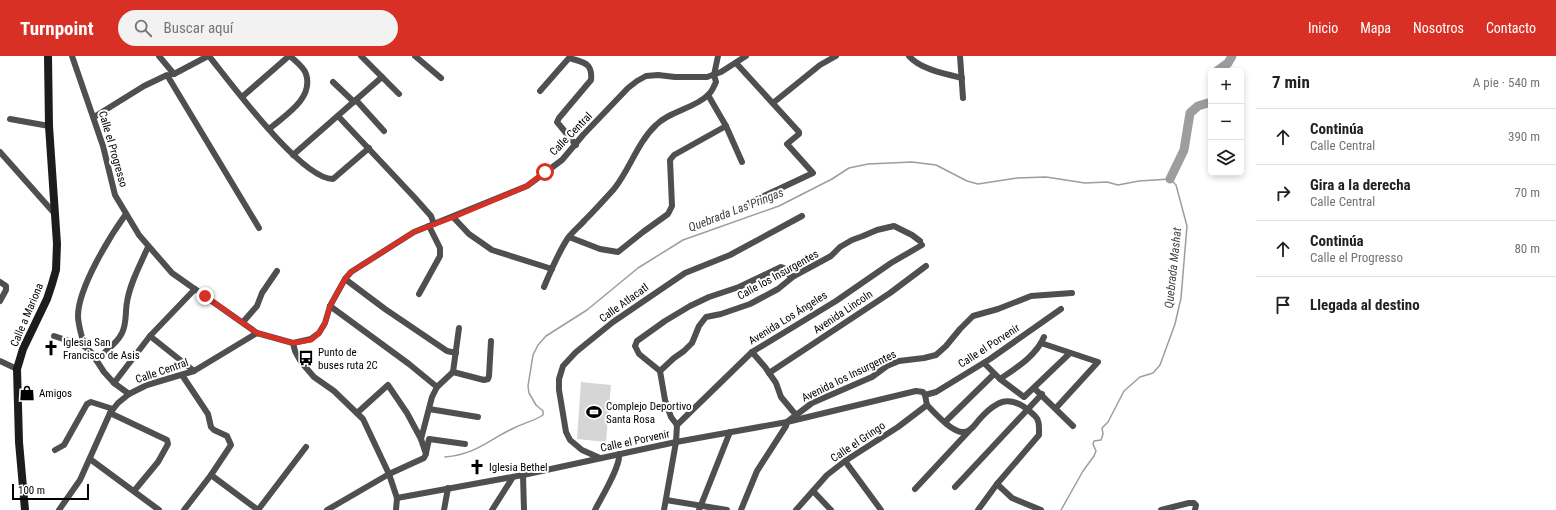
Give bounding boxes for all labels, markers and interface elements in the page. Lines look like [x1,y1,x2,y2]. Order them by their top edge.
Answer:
search box [118,10,398,46]
text: Turnpoint [20,17,94,40]
icon: search [132,17,154,39]
text: Buscar aquí [164,19,233,37]
text: Inicio [1308,20,1338,36]
text: Mapa [1360,20,1391,36]
text: Nosotros [1413,20,1464,36]
text: Contacto [1486,20,1536,36]
map controls [1208,68,1244,176]
button: + [1208,68,1244,104]
text: 7 min [1272,72,1310,92]
text: A pie · 540 m [1473,75,1540,90]
button: − [1208,104,1244,140]
street label: Calle el Progresso [96,109,130,189]
street label: Calle Central [547,110,595,158]
text: Continúa [1310,120,1364,138]
icon: ahead [1272,126,1294,148]
text: 390 m [1508,129,1540,144]
text: Calle Central [1310,138,1375,153]
button: layers [1208,140,1244,176]
route start [536,163,554,181]
text: Gira a la derecha [1310,176,1411,194]
icon: right [1272,182,1294,204]
water label: Quebrada Las Pringas [686,185,786,235]
text: 70 m [1514,185,1540,200]
text: Calle Central [1310,194,1375,209]
water label: Quebrada Mashat [1162,226,1184,309]
text: Continúa [1310,232,1364,250]
icon: ahead [1272,238,1294,260]
text: 80 m [1514,241,1540,256]
street label: Calle los Insurgentes [735,247,821,303]
text: Calle el Progresso [1310,250,1403,265]
street label: Calle a Mariona [8,281,46,349]
street label: Calle Atlacatl [597,281,651,325]
route end [196,287,214,305]
street label: Avenida Lincoln [811,287,875,337]
street label: Avenida Los Ángeles [746,289,830,347]
icon: arrive [1272,294,1294,316]
text: Llegada al destino [1310,296,1420,314]
street label: Calle el Porvenir [956,321,1023,371]
place label: Iglesia San Francisco de Asis [63,336,140,362]
church icon: Iglesia San Francisco de Asis [42,339,60,357]
place label: Punto de buses ruta 2C [318,346,378,372]
street label: Avenida los Insurgentes [800,347,898,405]
bus stop icon: Punto de buses ruta 2C [297,349,315,367]
street label: Calle Central [134,356,190,386]
shop icon: Amigos [18,384,36,402]
place label: Amigos [39,387,72,400]
place label: Complejo Deportivo Santa Rosa [606,400,692,426]
sports icon: Complejo Deportivo Santa Rosa [585,403,603,421]
street label: Calle el Gringo [828,419,888,465]
street label: Calle el Porvenir [599,427,671,455]
church icon: Iglesia Bethel [468,458,486,476]
place label: Iglesia Bethel [489,461,548,474]
scale bar [12,482,89,501]
text: 100 m [18,484,45,497]

